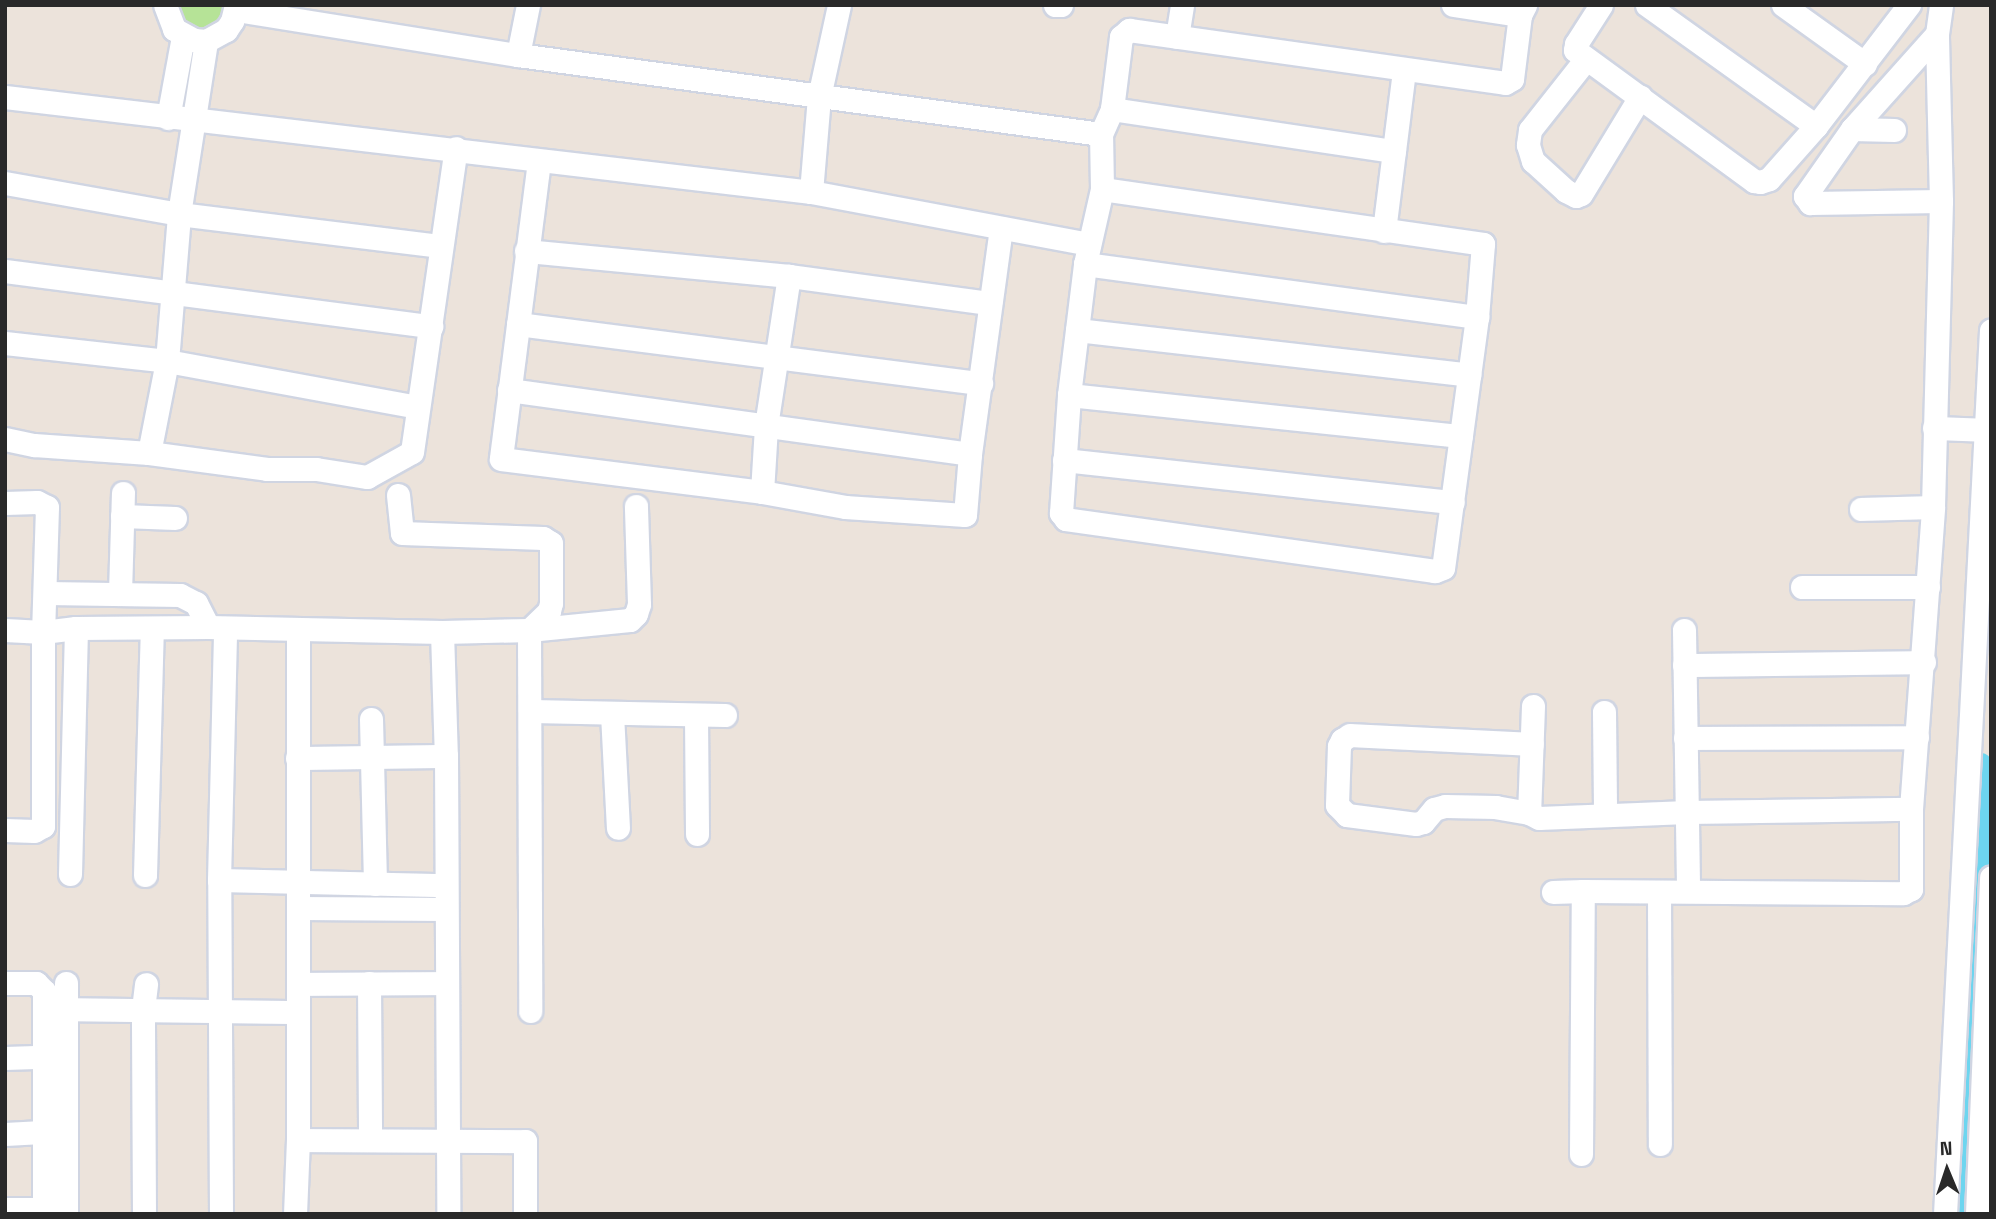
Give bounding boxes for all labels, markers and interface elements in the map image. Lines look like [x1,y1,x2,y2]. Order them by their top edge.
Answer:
north arrow [1912,1135,1982,1205]
text: N [1939,1136,1953,1161]

